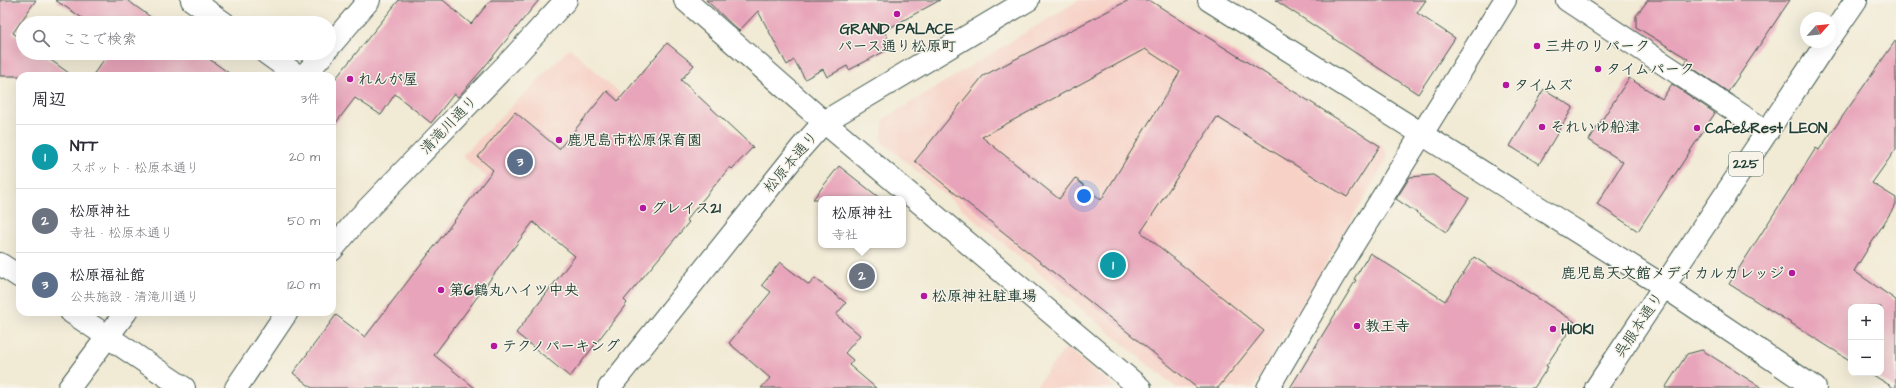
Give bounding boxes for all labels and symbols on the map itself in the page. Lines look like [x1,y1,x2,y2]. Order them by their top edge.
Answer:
marker: GRAND PALACE パース通り松原町 [892,9,902,19]
north arrow [1800,12,1836,48]
place label: GRAND PALACE パース通り松原町 [837,19,957,57]
place label: 三井のリパーク [1545,36,1650,57]
marker: 三井のリパーク [1532,41,1542,51]
place label: タイムパーク [1606,59,1695,80]
marker: タイムパーク [1593,64,1603,74]
place label: れんが屋 [358,69,418,90]
marker: れんが屋 [345,74,355,84]
place label: タイムズ [1514,75,1573,96]
marker: タイムズ [1501,80,1511,90]
street label: 清滝川通り [415,91,483,159]
place label: それいゆ船津 [1550,117,1640,138]
place label: Cafe&Rest LEON [1705,118,1828,139]
marker: それいゆ船津 [1537,122,1547,132]
marker: Cafe&Rest LEON [1692,123,1702,133]
street label: 松原本通り [759,127,823,197]
place label: 鹿児島市松原保育園 [567,130,702,151]
marker: 鹿児島市松原保育園 [554,135,564,145]
pin: 3 [507,147,533,177]
road number: 225 [1729,152,1763,176]
your location [1074,186,1094,206]
place label: グレイス21 [651,198,721,219]
marker: グレイス21 [638,203,648,213]
pin: 1 [1100,250,1126,280]
pin: 2 [849,261,875,291]
place label: 鹿児島天文館メディカルカレッジ [1561,263,1784,284]
marker: 鹿児島天文館メディカルカレッジ [1787,268,1797,278]
place label: 第6鶴丸ハイツ中央 [449,280,578,301]
marker: 第6鶴丸ハイツ中央 [436,285,446,295]
place label: 松原神社駐車場 [932,286,1037,307]
street label: 呉服本通り [1609,288,1669,362]
marker: 松原神社駐車場 [919,291,929,301]
place label: 教王寺 [1365,316,1410,337]
place label: HIOKI [1561,319,1594,340]
marker: 教王寺 [1352,321,1362,331]
marker: HIOKI [1548,324,1558,334]
place label: テクノパーキング [502,336,620,357]
marker: テクノパーキング [489,341,499,351]

